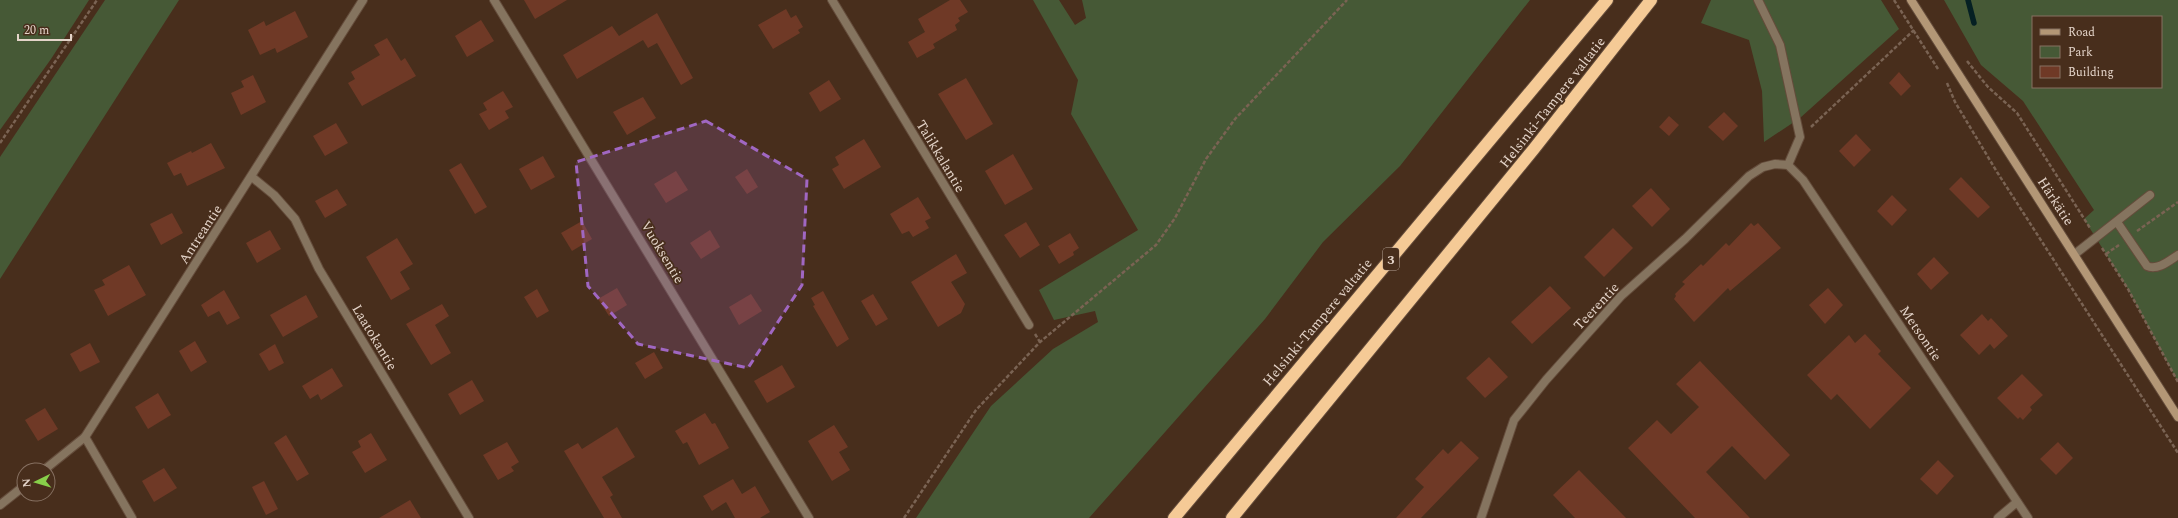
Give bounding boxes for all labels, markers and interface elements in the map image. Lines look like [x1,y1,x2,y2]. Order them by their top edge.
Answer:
scale bar [18,16,71,42]
legend [2032,16,2162,88]
text: 20 m [24,21,49,40]
text: Road [2068,23,2095,42]
street label: Helsinki-Tampere valtatie [1494,32,1610,172]
text: Park [2068,43,2093,62]
text: Building [2068,63,2114,82]
street label: Talikkalantie [911,116,971,197]
street label: Härkätie [2032,173,2079,230]
street label: Antreantie [173,200,228,268]
street label: Vuoksentie [636,217,690,288]
road number: 3 [1383,248,1399,270]
street label: Helsinki-Tampere valtatie [1257,254,1377,391]
street label: Teerentie [1569,277,1624,335]
street label: Laatokantie [347,300,403,374]
street label: Metsontie [1894,301,1947,365]
north arrow [16,462,56,502]
text: N [18,478,35,488]

